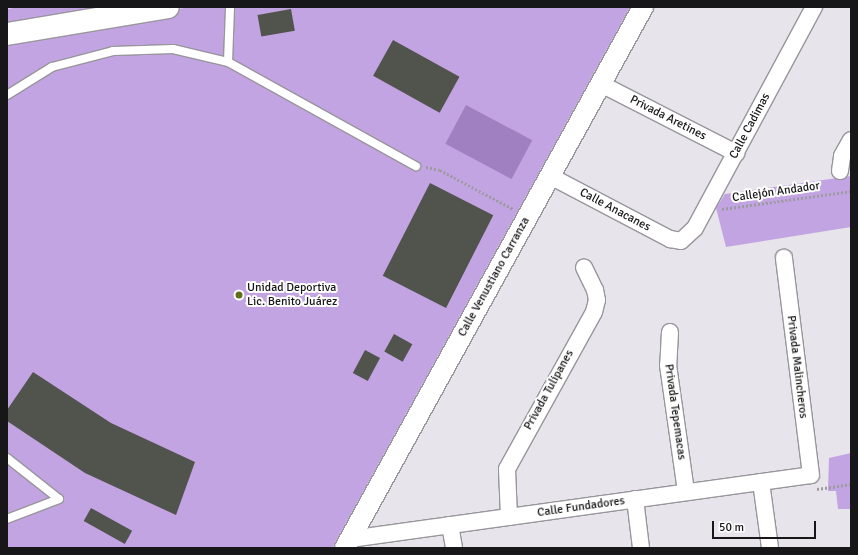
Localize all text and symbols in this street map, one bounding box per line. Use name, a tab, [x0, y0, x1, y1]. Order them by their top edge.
street label: Calle Cadimas	[727, 91, 773, 161]
street label: Privada Aretines	[627, 93, 709, 143]
street label: Callejón Andador	[731, 179, 821, 205]
street label: Calle Anacanes	[577, 185, 653, 235]
street label: Calle Venustiano Carranza	[455, 215, 533, 339]
place label: Unidad Deportiva Lic. Benito Juárez	[247, 281, 337, 309]
marker: Unidad Deportiva Lic. Benito Juárez	[234, 290, 244, 300]
street label: Privada Malincheros	[784, 315, 810, 419]
street label: Privada Tulipanes	[521, 347, 577, 433]
street label: Privada Tepemacas	[661, 363, 689, 461]
street label: Calle Fundadores	[536, 494, 626, 520]
scale bar	[714, 513, 818, 539]
text: 50 m	[719, 520, 744, 535]

